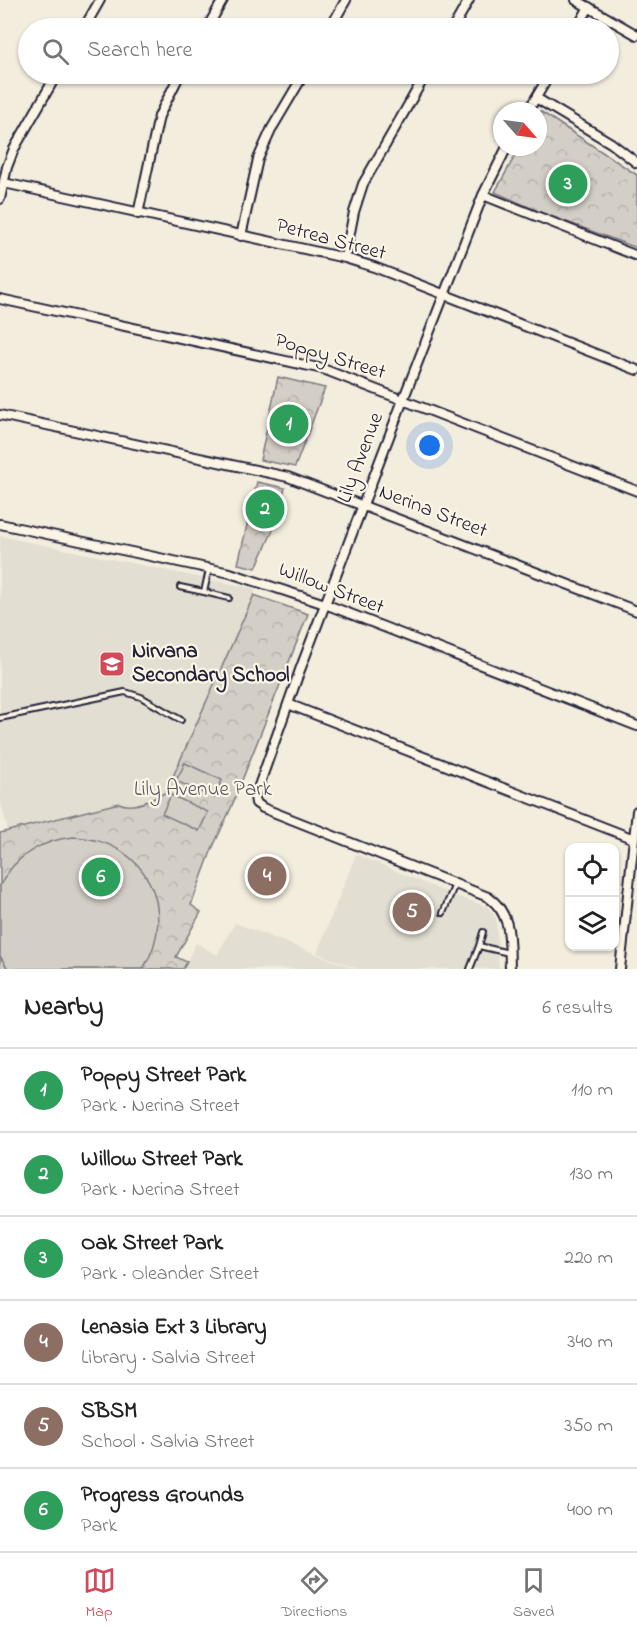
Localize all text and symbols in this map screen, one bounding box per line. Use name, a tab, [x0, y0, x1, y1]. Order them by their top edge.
search box	[18, 18, 619, 84]
icon: search	[39, 35, 72, 68]
text: Search here	[87, 35, 192, 67]
north arrow	[493, 102, 547, 156]
pin: 3	[548, 162, 588, 207]
street label: Petrea Street	[273, 211, 389, 269]
street label: Poppy Street	[270, 326, 389, 390]
pin: 1	[270, 402, 308, 446]
street label: Lily Avenue	[330, 408, 394, 508]
your location	[415, 431, 444, 460]
street label: Nerina Street	[375, 478, 491, 546]
pin: 2	[246, 486, 284, 532]
street label: Willow Street	[274, 555, 388, 623]
place label: Nirvana Secondary School	[132, 637, 290, 693]
school or university icon: Nirvana Secondary School	[97, 649, 127, 679]
park label: Lily Avenue Park	[134, 775, 273, 807]
map controls	[565, 843, 619, 951]
button: locate	[565, 843, 619, 897]
pin: 6	[82, 854, 120, 900]
pin: 4	[248, 854, 286, 898]
pin: 5	[392, 890, 432, 934]
button: layers	[565, 897, 619, 951]
text: Nearby	[24, 989, 103, 1027]
text: 6 results	[542, 994, 613, 1023]
text: Poppy Street Park	[81, 1060, 246, 1092]
text: 1	[40, 1076, 47, 1105]
text: 110 m	[571, 1076, 613, 1105]
text: Park · Nerina Street	[81, 1092, 240, 1121]
text: Willow Street Park	[81, 1144, 243, 1176]
text: 2	[39, 1160, 48, 1189]
text: 130 m	[569, 1160, 613, 1189]
text: Park · Nerina Street	[81, 1176, 240, 1205]
text: Oak Street Park	[81, 1228, 223, 1260]
text: 3	[39, 1244, 48, 1273]
text: 220 m	[564, 1244, 613, 1273]
text: Park · Oleander Street	[81, 1260, 259, 1289]
text: Lenasia Ext 3 Library	[81, 1312, 266, 1344]
text: 4	[39, 1328, 48, 1357]
text: 340 m	[567, 1328, 613, 1357]
text: Library · Salvia Street	[81, 1344, 256, 1373]
text: SBSM	[81, 1396, 137, 1428]
text: 5	[38, 1412, 49, 1441]
text: 350 m	[564, 1412, 613, 1441]
text: School · Salvia Street	[81, 1428, 255, 1457]
text: Progress Grounds	[81, 1480, 244, 1512]
text: 6	[39, 1496, 48, 1525]
text: 400 m	[567, 1496, 613, 1525]
text: Park	[81, 1512, 117, 1541]
tab: Map	[83, 1564, 116, 1624]
tab: Directions	[281, 1564, 347, 1624]
tab: Saved	[513, 1564, 554, 1624]

